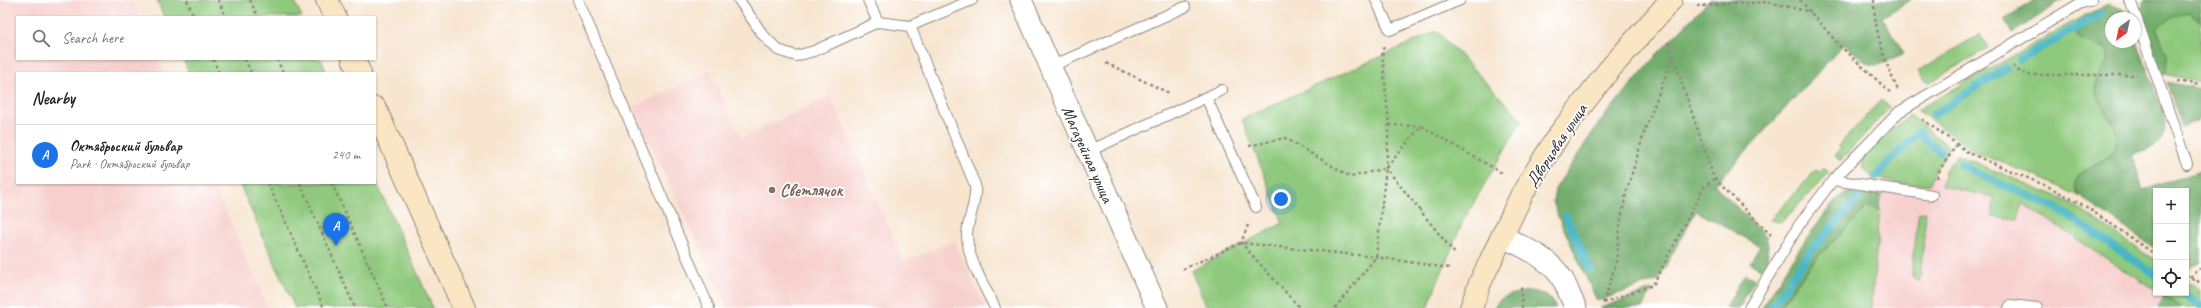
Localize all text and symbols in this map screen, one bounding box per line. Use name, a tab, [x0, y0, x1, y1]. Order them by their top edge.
north arrow	[2105, 12, 2141, 48]
search box	[16, 16, 376, 60]
icon: search	[30, 27, 52, 49]
text: Search here	[62, 29, 123, 48]
text: Nearby	[32, 88, 75, 109]
street label: Дворцовая улица	[1521, 98, 1593, 191]
street label: Магазейная улица	[1056, 103, 1119, 207]
text: Октябрьский бульвар	[70, 137, 182, 156]
text: A	[42, 147, 48, 163]
text: 240 m	[332, 147, 360, 163]
text: Park · Октябрьский бульвар	[70, 156, 189, 172]
place label: Светлячок	[780, 180, 844, 201]
marker: Светлячок	[767, 185, 777, 195]
map controls	[2153, 188, 2189, 296]
button: +	[2153, 188, 2189, 224]
your location	[1271, 189, 1291, 209]
pin: A	[323, 213, 349, 246]
button: −	[2153, 224, 2189, 260]
button: locate	[2153, 260, 2189, 296]

